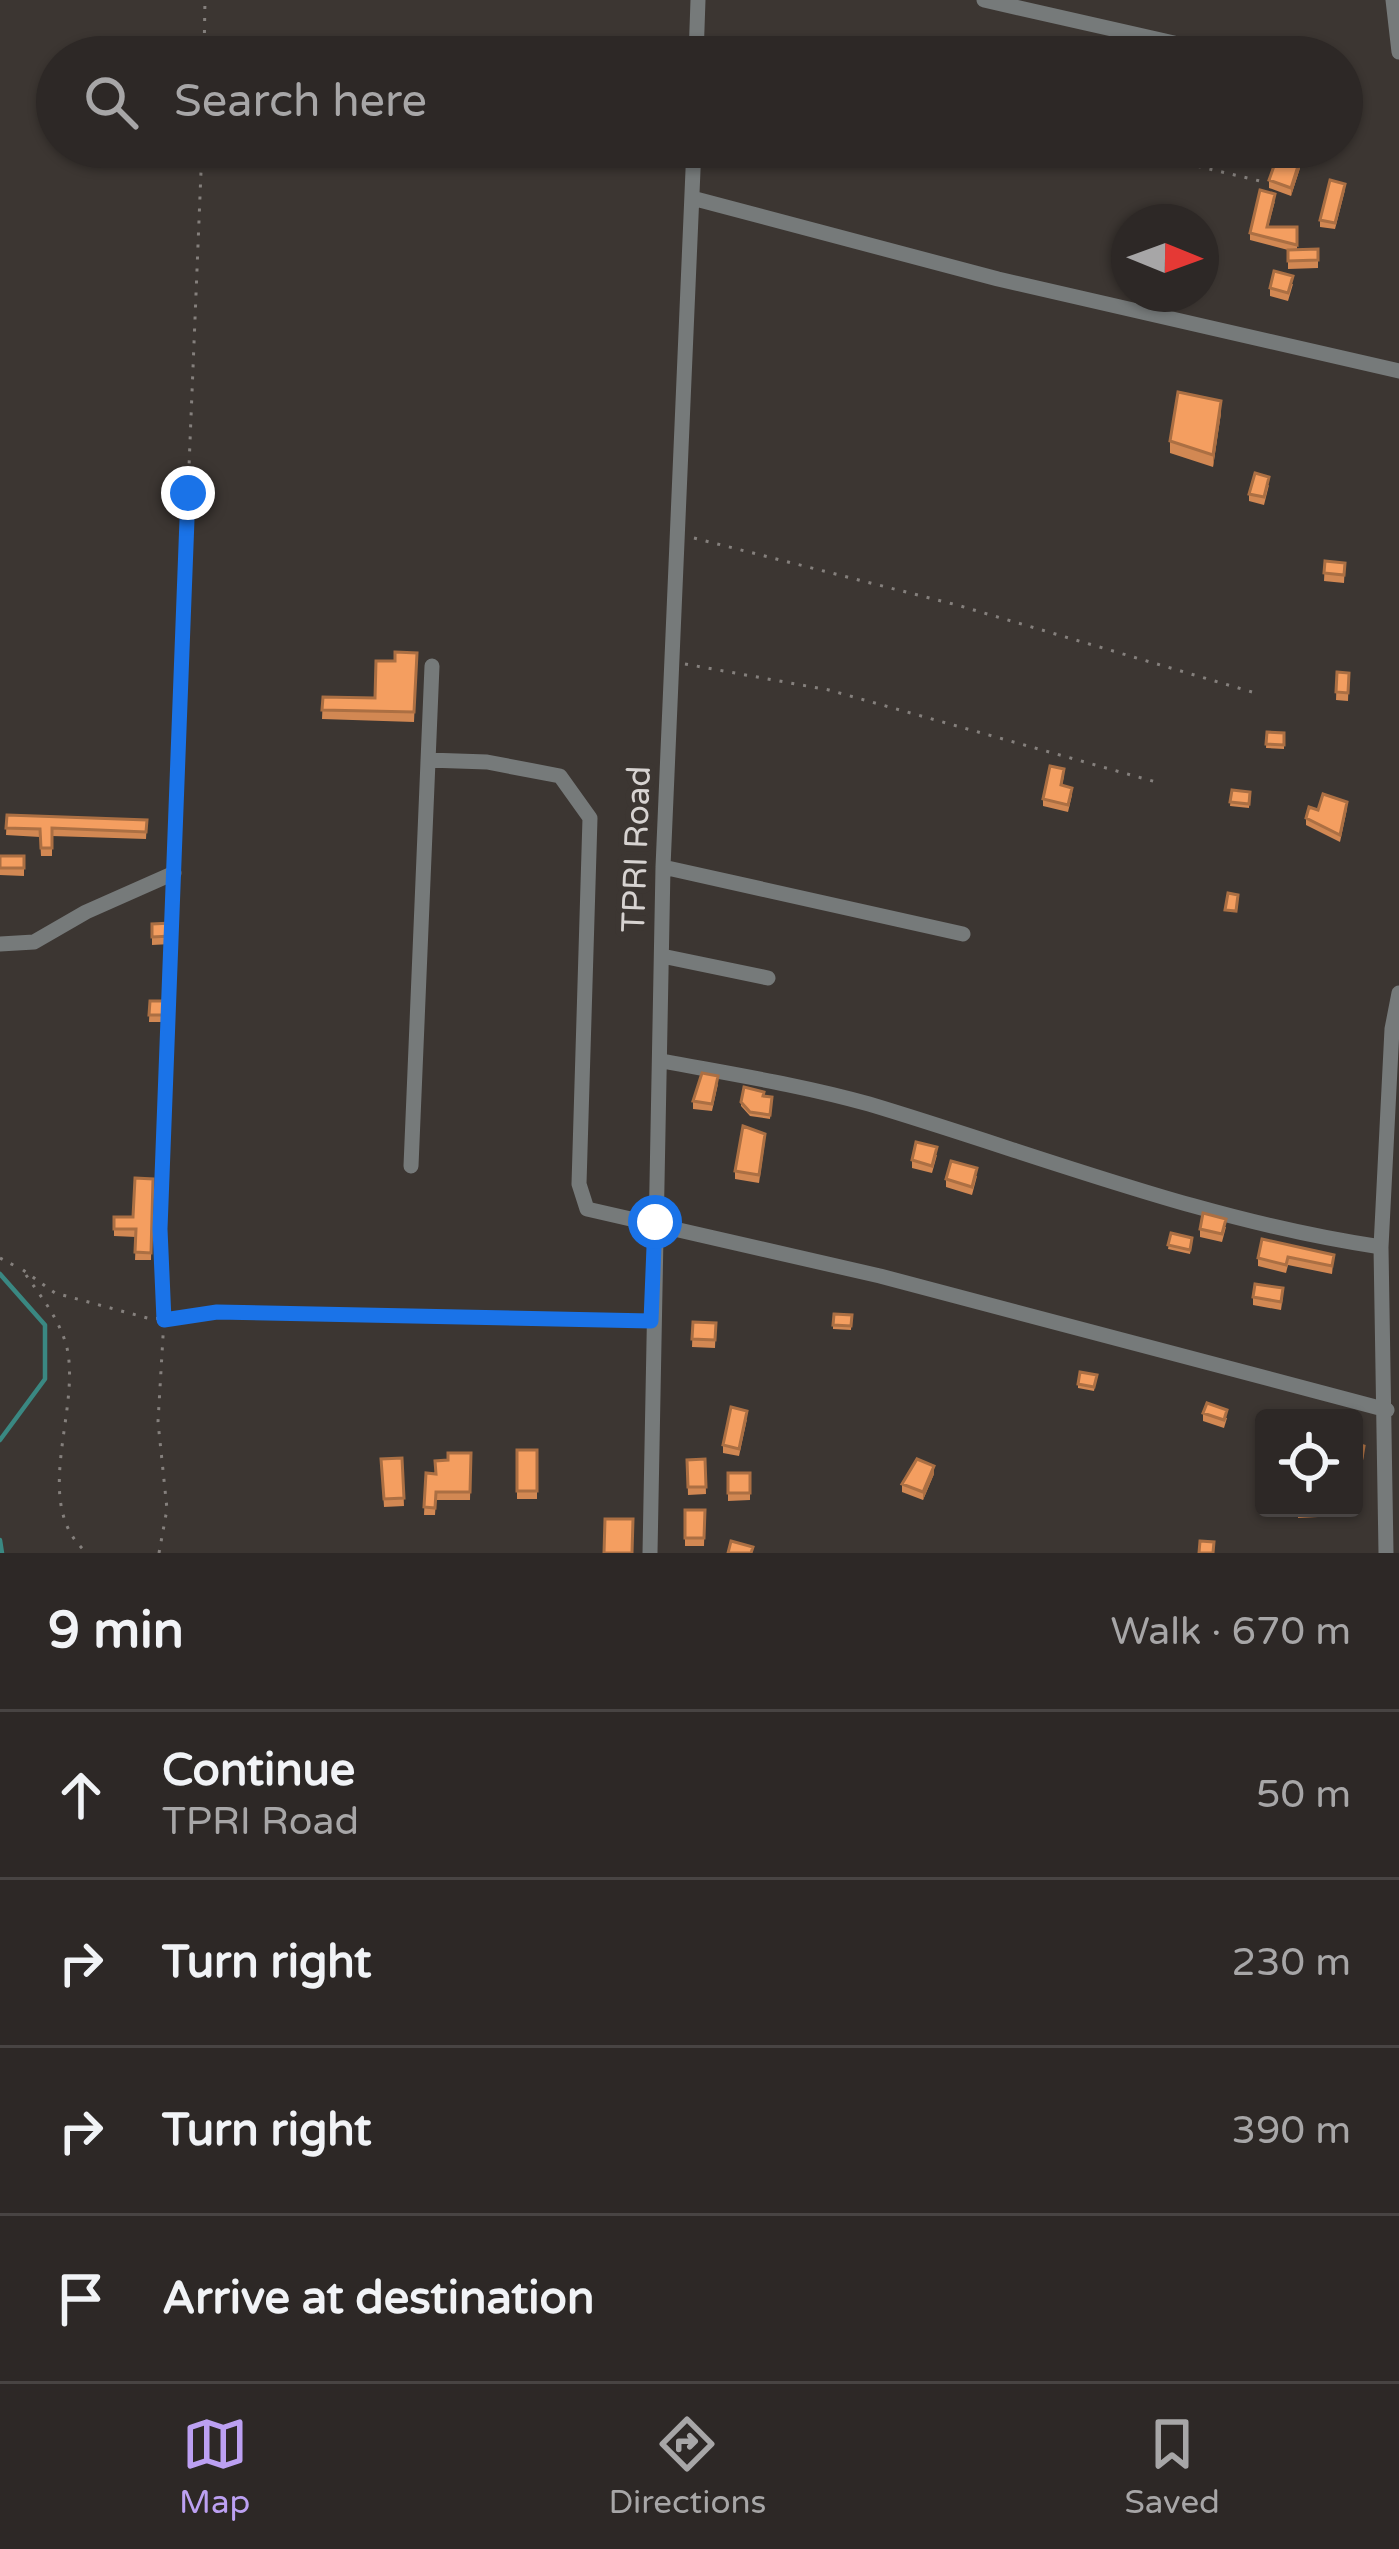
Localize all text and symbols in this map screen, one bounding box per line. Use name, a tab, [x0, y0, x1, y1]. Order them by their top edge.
search box	[36, 36, 1363, 168]
icon: search	[78, 69, 144, 135]
text: Search here	[174, 75, 427, 129]
north arrow	[1111, 204, 1219, 312]
route end	[161, 466, 215, 520]
street label: TPRI Road	[614, 765, 659, 933]
route start	[628, 1195, 682, 1249]
map controls	[1255, 1409, 1363, 1517]
button: locate	[1255, 1409, 1363, 1517]
text: 9 min	[48, 1600, 184, 1662]
text: Walk · 670 m	[1110, 1608, 1351, 1655]
text: Continue	[162, 1744, 355, 1798]
icon: ahead	[48, 1762, 114, 1828]
text: 50 m	[1256, 1771, 1351, 1818]
text: TPRI Road	[162, 1798, 359, 1845]
icon: right	[48, 1930, 114, 1996]
text: Turn right	[162, 1936, 371, 1990]
text: 230 m	[1232, 1939, 1351, 1986]
icon: right	[48, 2098, 114, 2164]
text: Turn right	[162, 2104, 371, 2158]
text: 390 m	[1232, 2107, 1351, 2154]
icon: arrive	[48, 2266, 114, 2332]
text: Arrive at destination	[162, 2272, 594, 2326]
tab: Map	[179, 2411, 250, 2522]
tab: Directions	[608, 2411, 766, 2522]
tab: Saved	[1125, 2411, 1220, 2522]

